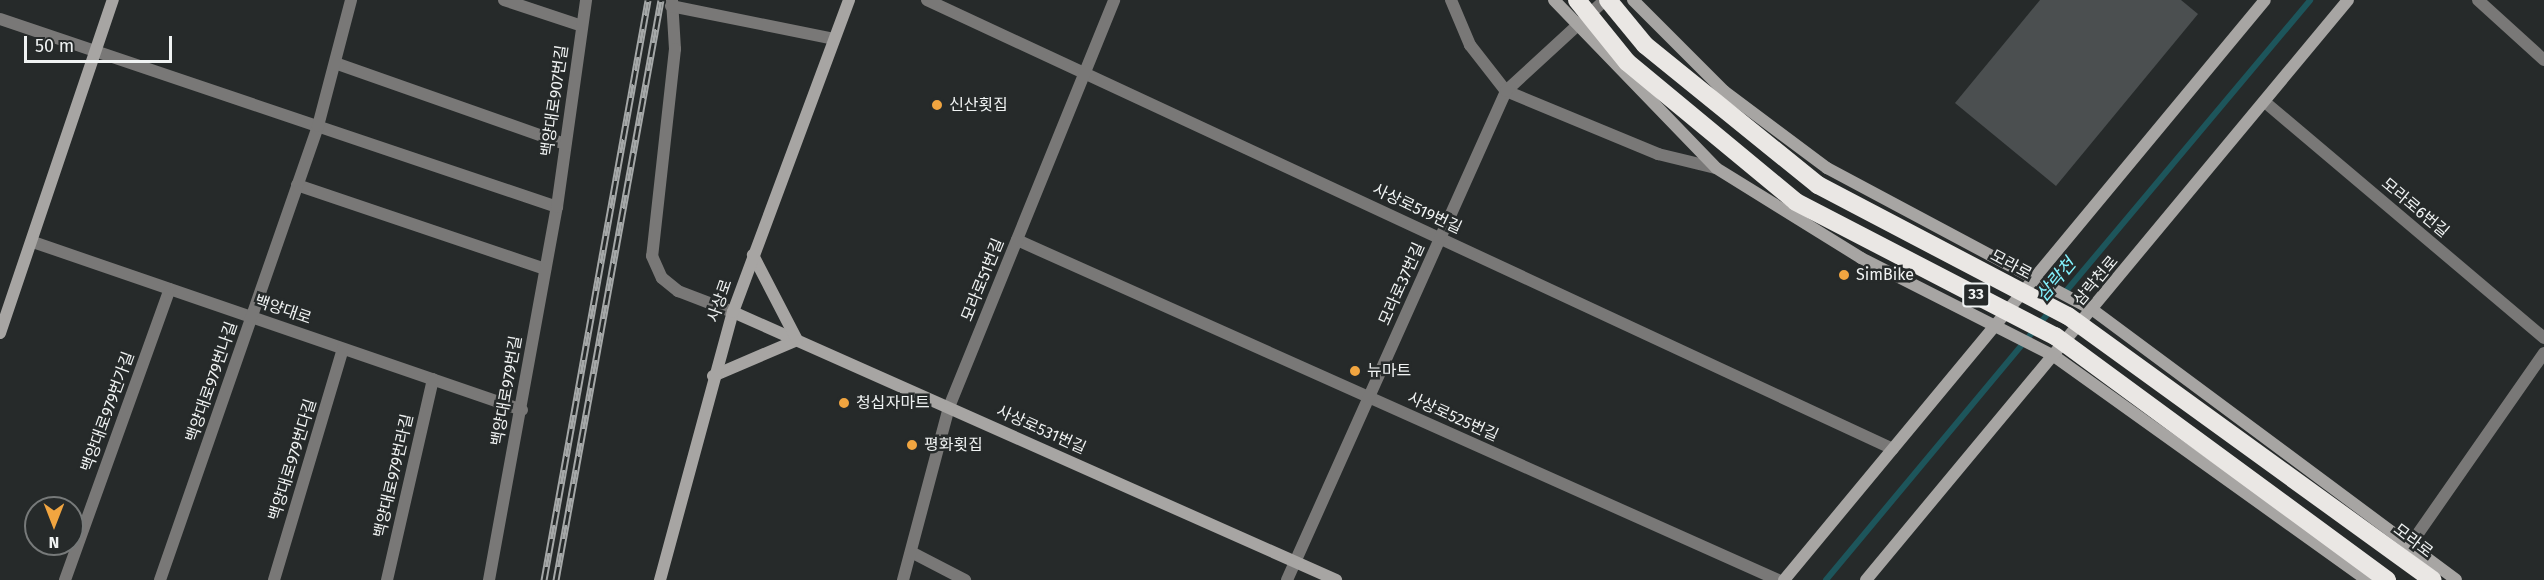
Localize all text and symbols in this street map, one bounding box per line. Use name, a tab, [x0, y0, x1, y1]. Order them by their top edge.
scale bar	[27, 24, 176, 62]
text: 50 m	[35, 35, 74, 57]
street label: 백양대로907번길	[538, 44, 572, 158]
place label: 신산횟집	[949, 95, 1008, 115]
marker: 신산횟집	[930, 98, 944, 112]
street label: 모라로6번길	[2377, 174, 2453, 242]
street label: 사상로519번길	[1369, 180, 1465, 238]
street label: 모라로51번길	[958, 236, 1008, 324]
street label: 모라로37번길	[1375, 240, 1429, 328]
street label: 모라로	[1987, 246, 2035, 284]
street label: 삼락천로	[2070, 252, 2122, 310]
water label: 삼락천	[2032, 254, 2080, 306]
place label: SimBike	[1856, 265, 1914, 285]
marker: SimBike	[1837, 268, 1851, 282]
street label: 사상로	[704, 277, 736, 325]
road number: 33	[1961, 283, 1991, 307]
street label: 백양대로	[252, 291, 314, 329]
street label: 백양대로979번나길	[182, 319, 242, 445]
street label: 백양대로979번길	[488, 334, 526, 448]
street label: 백양대로979번가길	[77, 349, 139, 475]
place label: 뉴마트	[1367, 361, 1411, 381]
marker: 뉴마트	[1348, 364, 1362, 378]
street label: 사상로525번길	[1405, 388, 1501, 446]
place label: 청십자마트	[856, 393, 930, 413]
marker: 청십자마트	[837, 396, 851, 410]
street label: 백양대로979번다길	[265, 397, 321, 523]
street label: 사상로531번길	[993, 402, 1089, 458]
street label: 백양대로979번라길	[370, 412, 418, 540]
place label: 평화횟집	[924, 435, 983, 455]
marker: 평화횟집	[905, 438, 919, 452]
north arrow	[24, 496, 84, 556]
street label: 모라로	[2390, 520, 2436, 562]
text: N	[49, 533, 59, 552]

